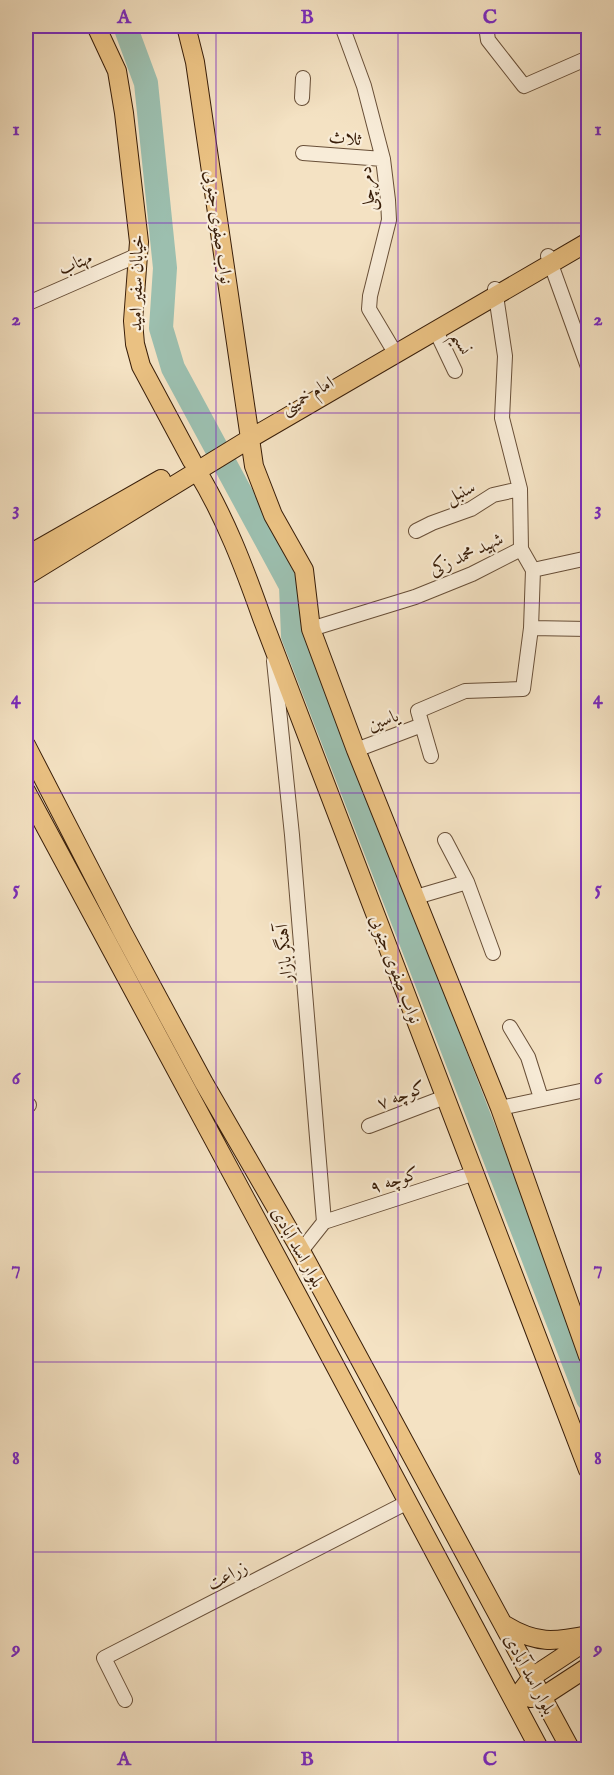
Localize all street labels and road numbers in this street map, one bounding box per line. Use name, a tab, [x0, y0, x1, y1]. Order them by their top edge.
street label: ثلاث	[328, 127, 362, 152]
street label: دمرچلی	[355, 165, 382, 213]
street label: نواب صفوی جنوبی	[198, 169, 237, 286]
street label: خیابان سفیر امید	[125, 234, 150, 332]
street label: مهتاب	[55, 247, 96, 282]
street label: نسیم	[441, 328, 476, 361]
street label: امام خمینی	[277, 372, 340, 423]
street label: سنبل	[442, 476, 479, 510]
street label: شهید محمد زکی	[425, 526, 507, 582]
street label: یاسین	[365, 704, 404, 738]
street label: نواب صفوی جنوبی	[363, 912, 426, 1027]
street label: آهنگر بازار	[270, 921, 300, 985]
street label: کوچه ۷	[374, 1077, 429, 1116]
street label: کوچه ۹	[367, 1163, 422, 1200]
street label: بلوار اسد آبادی	[265, 1203, 328, 1292]
street label: زراعت	[203, 1556, 252, 1596]
street label: بلوار اسد آبادی	[498, 1630, 560, 1719]

